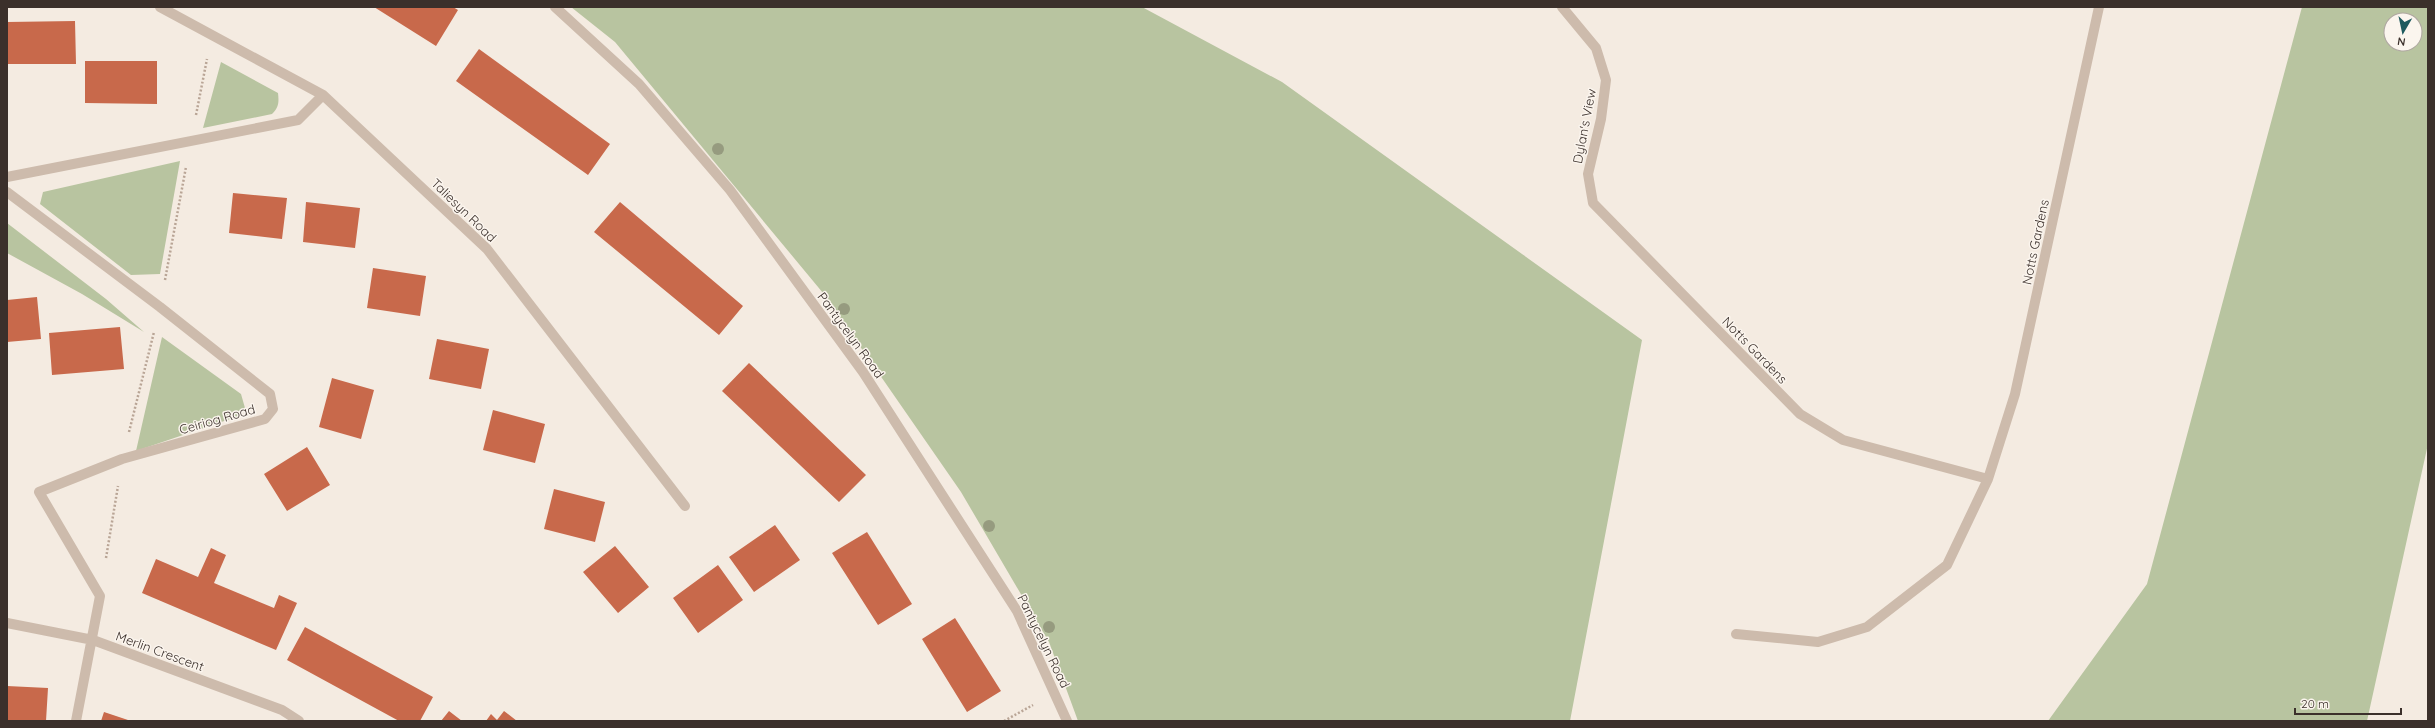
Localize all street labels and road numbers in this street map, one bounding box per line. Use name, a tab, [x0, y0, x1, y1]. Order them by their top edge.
street label: Dylan's View	[1569, 87, 1599, 165]
street label: Taliesyn Road	[428, 175, 500, 245]
street label: Notts Gardens	[2018, 198, 2052, 286]
street label: Pantycelyn Road	[814, 289, 888, 381]
street label: Notts Gardens	[1719, 313, 1791, 387]
street label: Ceiriog Road	[177, 401, 257, 437]
street label: Pantycelyn Road	[1014, 591, 1074, 691]
street label: Merlin Crescent	[114, 628, 206, 674]

